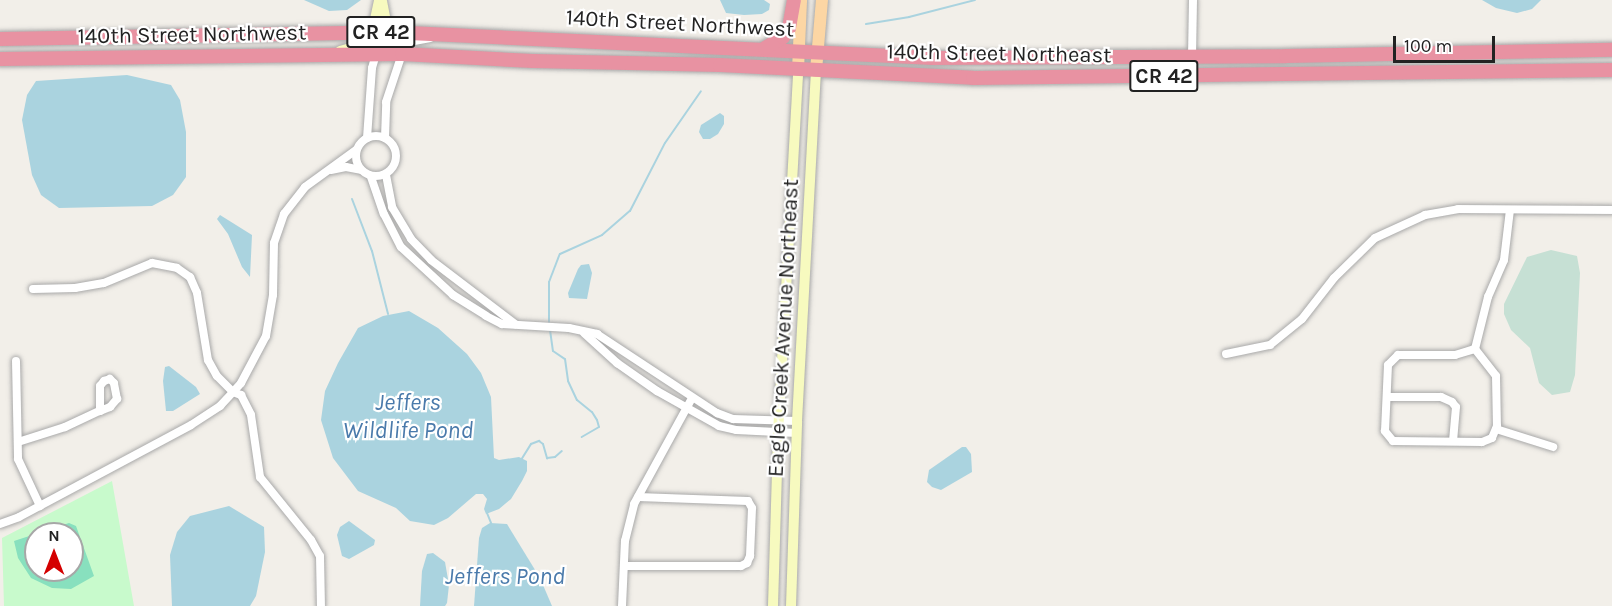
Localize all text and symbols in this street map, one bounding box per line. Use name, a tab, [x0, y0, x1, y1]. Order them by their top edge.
street label: 140th Street Northwest	[565, 5, 795, 43]
road number: CR 42	[345, 14, 417, 50]
street label: 140th Street Northwest	[77, 20, 307, 50]
scale bar	[1396, 24, 1498, 62]
text: 100 m	[1404, 35, 1452, 57]
street label: 140th Street Northeast	[886, 39, 1112, 69]
road number: CR 42	[1128, 58, 1200, 94]
street label: Eagle Creek Avenue Northeast	[763, 178, 805, 478]
water label: Jeffers Wildlife Pond	[343, 389, 473, 445]
north arrow	[24, 522, 84, 582]
text: N	[48, 526, 60, 545]
water label: Jeffers Pond	[445, 563, 565, 591]

